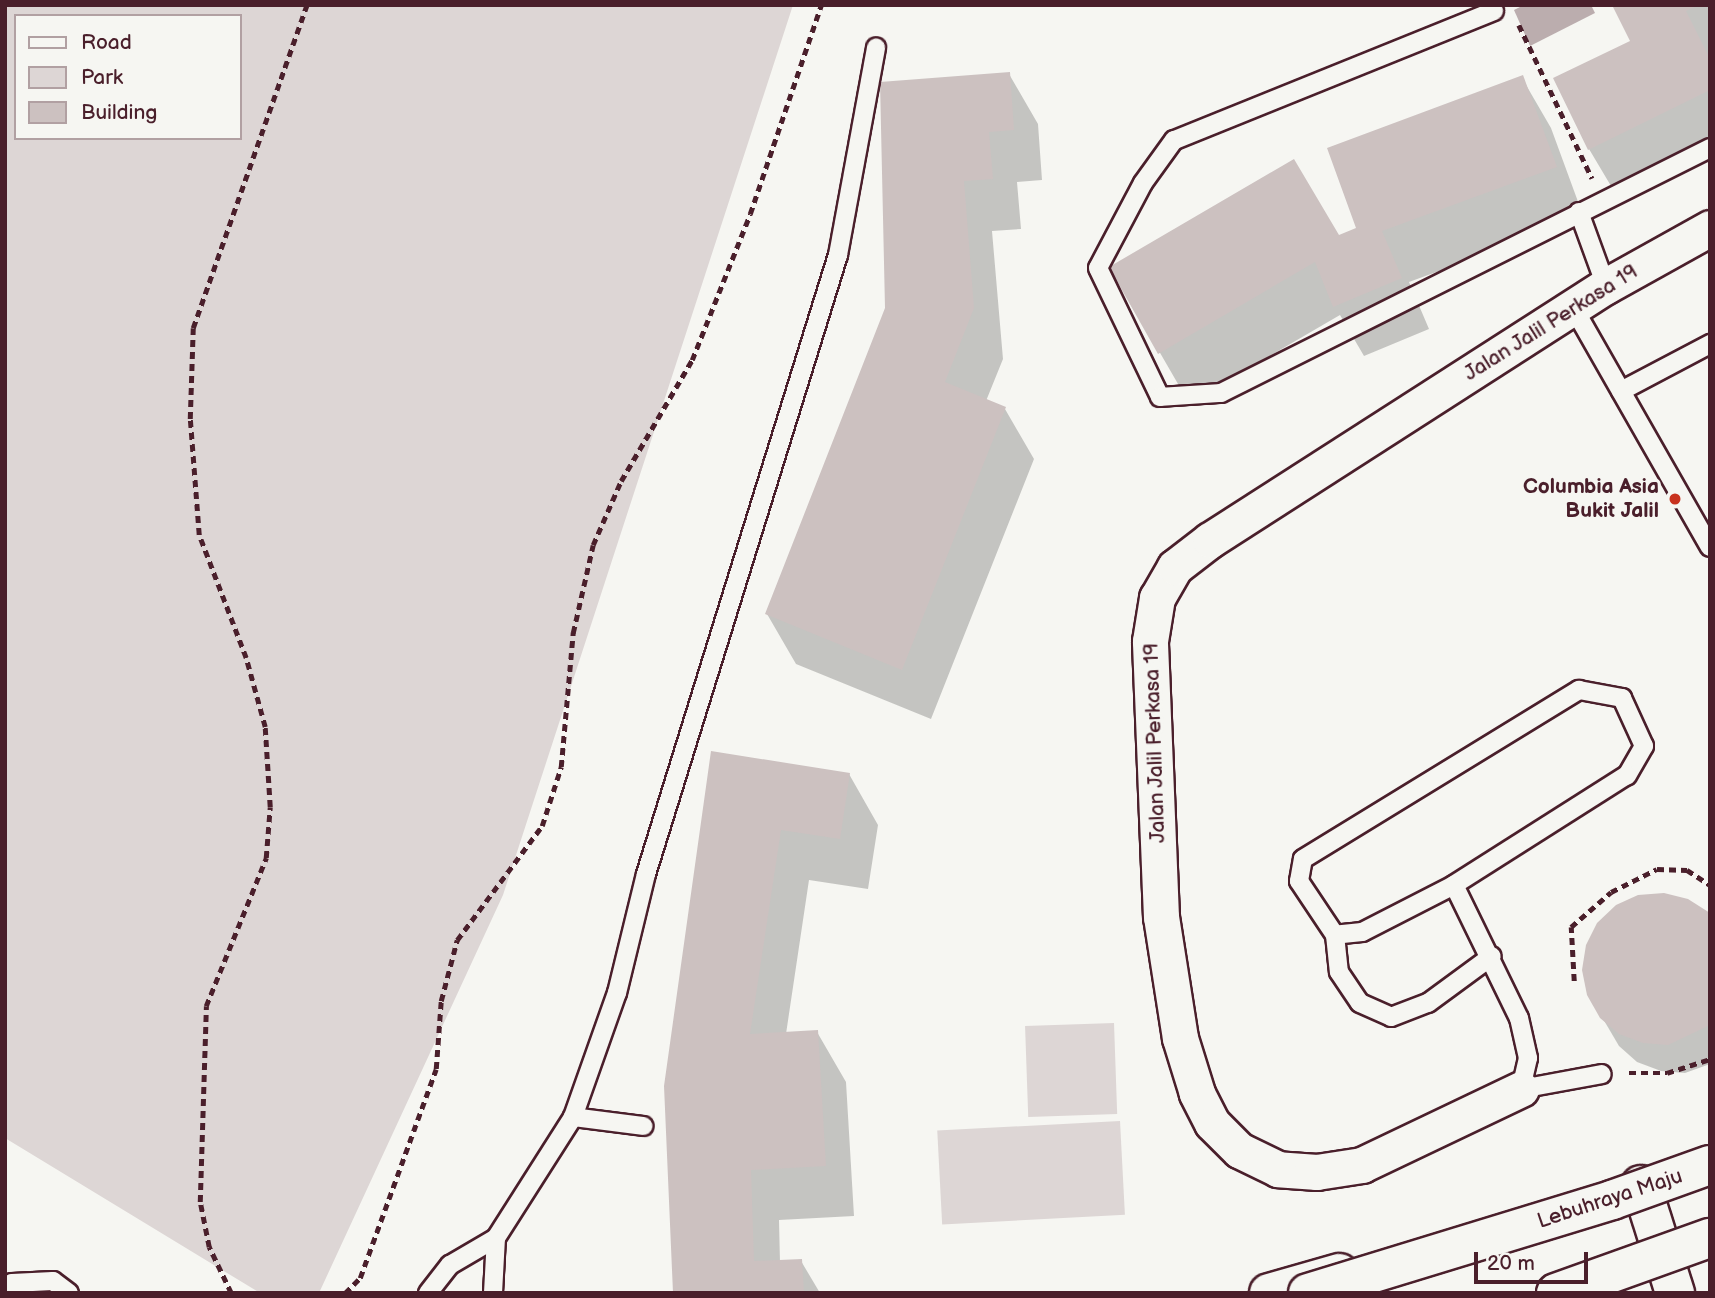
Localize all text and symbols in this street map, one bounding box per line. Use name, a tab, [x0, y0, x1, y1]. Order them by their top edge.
legend	[14, 14, 242, 140]
text: Road	[81, 30, 132, 55]
text: Park	[81, 65, 123, 90]
text: Building	[81, 100, 157, 125]
street label: Jalan Jalil Perkasa 19	[1459, 259, 1643, 387]
place label: Columbia Asia Bukit Jalil	[1523, 474, 1659, 524]
marker: Columbia Asia Bukit Jalil	[1665, 489, 1685, 509]
street label: Jalan Jalil Perkasa 19	[1139, 642, 1171, 844]
street label: Lebuhraya Maju	[1534, 1164, 1686, 1234]
scale bar	[1477, 1238, 1591, 1282]
text: 20 m	[1487, 1251, 1535, 1276]

